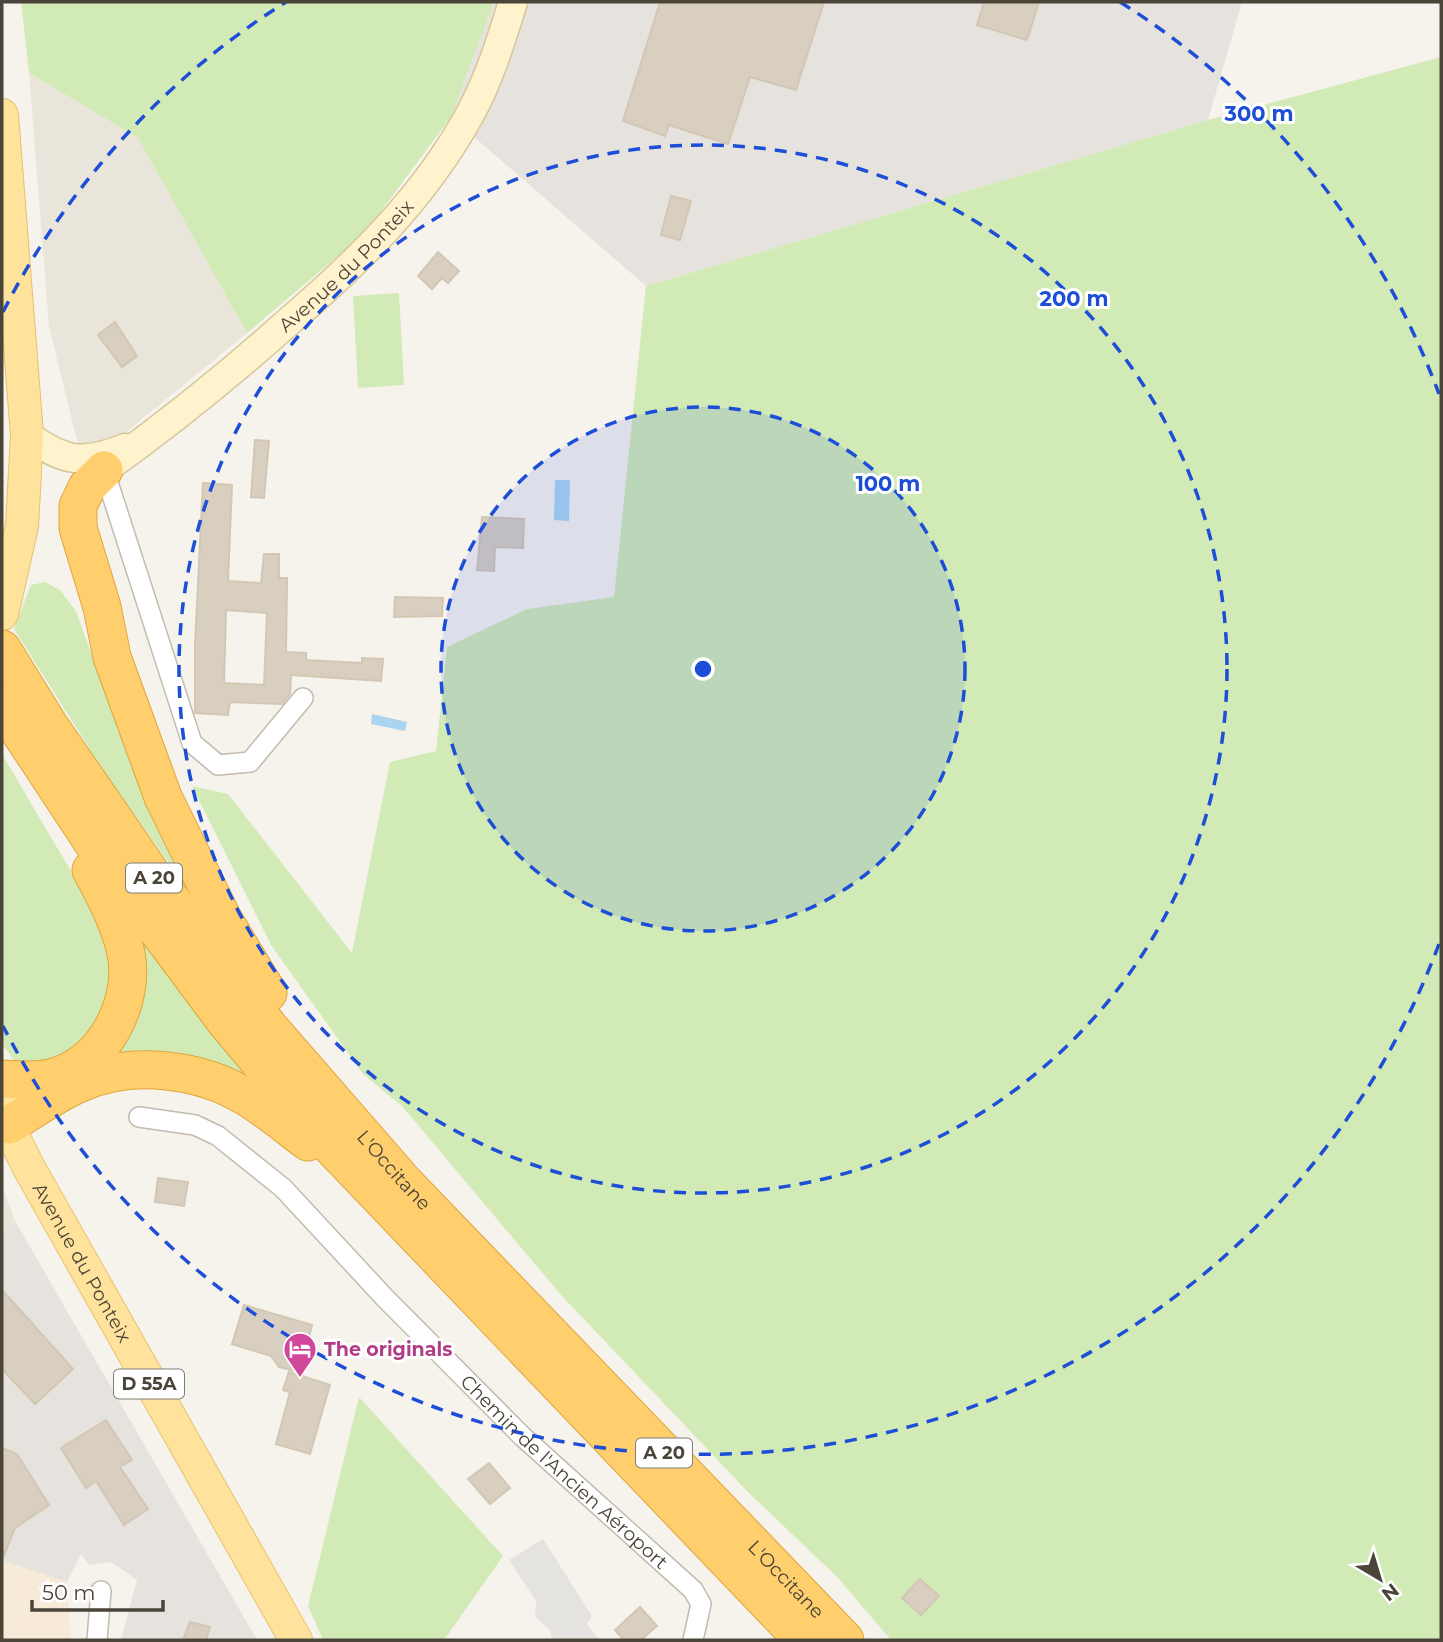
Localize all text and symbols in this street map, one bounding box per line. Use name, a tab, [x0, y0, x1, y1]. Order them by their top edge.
text: 300 m	[1224, 101, 1293, 126]
street label: Avenue du Ponteix	[274, 195, 419, 337]
text: 200 m	[1040, 286, 1108, 311]
text: 100 m	[856, 471, 920, 496]
centre of rings	[691, 657, 715, 681]
road number: A 20	[126, 864, 182, 892]
street label: L'Occitane	[352, 1125, 436, 1215]
street label: Avenue du Ponteix	[28, 1179, 136, 1347]
hotel icon: The originals	[281, 1330, 319, 1379]
place label: The originals	[324, 1338, 452, 1361]
road number: D 55A	[114, 1370, 184, 1399]
street label: Chemin de l'Ancien Aéroport	[456, 1370, 673, 1574]
road number: A 20	[636, 1438, 692, 1468]
street label: L'Occitane	[743, 1536, 829, 1623]
north arrow	[1345, 1544, 1415, 1614]
scale bar	[32, 1568, 163, 1612]
text: N	[1377, 1578, 1403, 1606]
text: 50 m	[42, 1580, 96, 1605]

